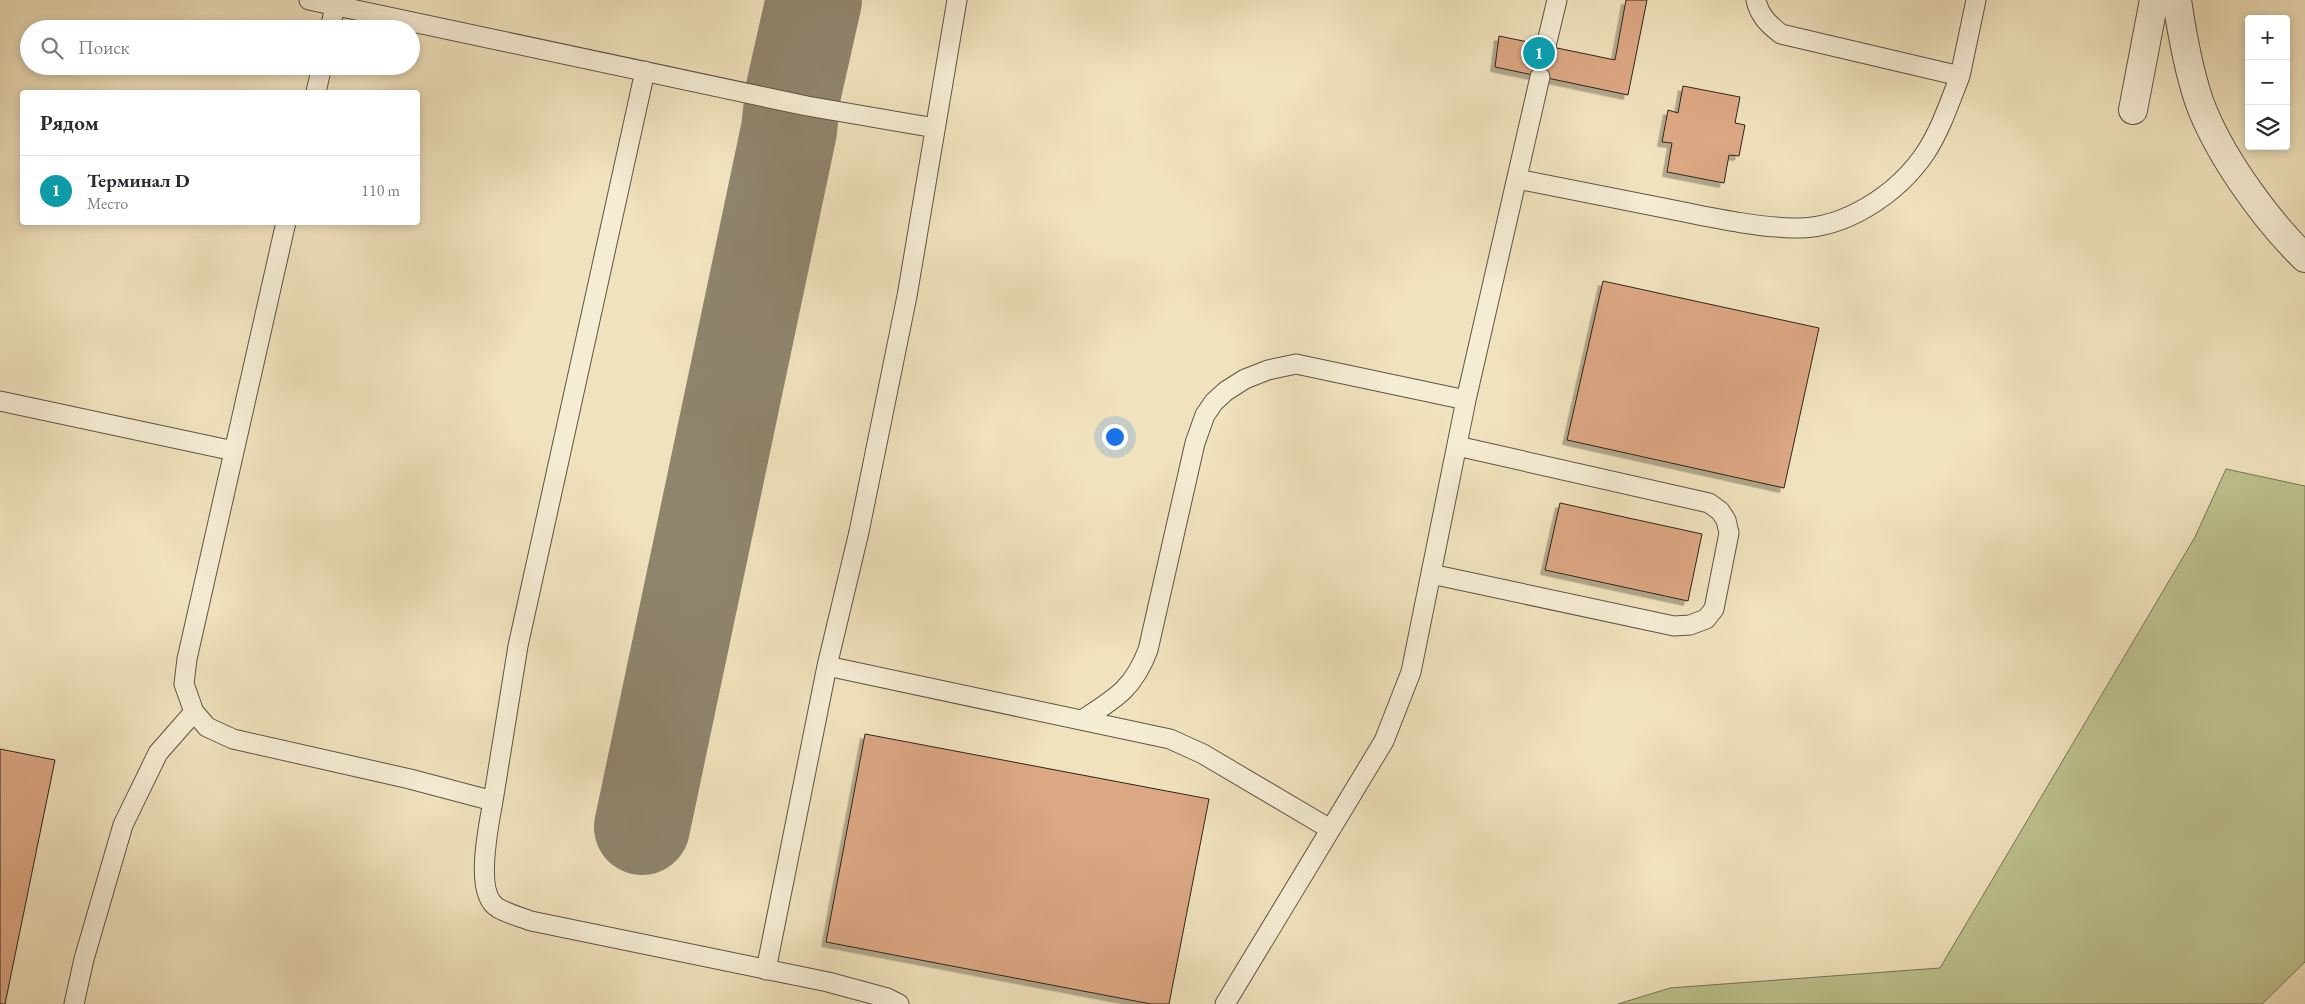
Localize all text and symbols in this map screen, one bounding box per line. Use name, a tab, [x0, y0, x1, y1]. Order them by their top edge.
map controls	[2245, 15, 2290, 150]
button: +	[2245, 15, 2290, 60]
search box	[20, 20, 420, 75]
icon: search	[38, 34, 66, 62]
pin: 1	[1523, 34, 1555, 72]
text: Поиск	[78, 35, 130, 60]
button: −	[2245, 60, 2290, 105]
button: layers	[2245, 105, 2290, 150]
text: Рядом	[40, 109, 99, 136]
text: Терминал D	[87, 168, 190, 193]
text: 1	[52, 180, 60, 201]
text: 110 m	[361, 180, 400, 201]
text: Место	[87, 193, 128, 214]
your location	[1102, 424, 1128, 450]

